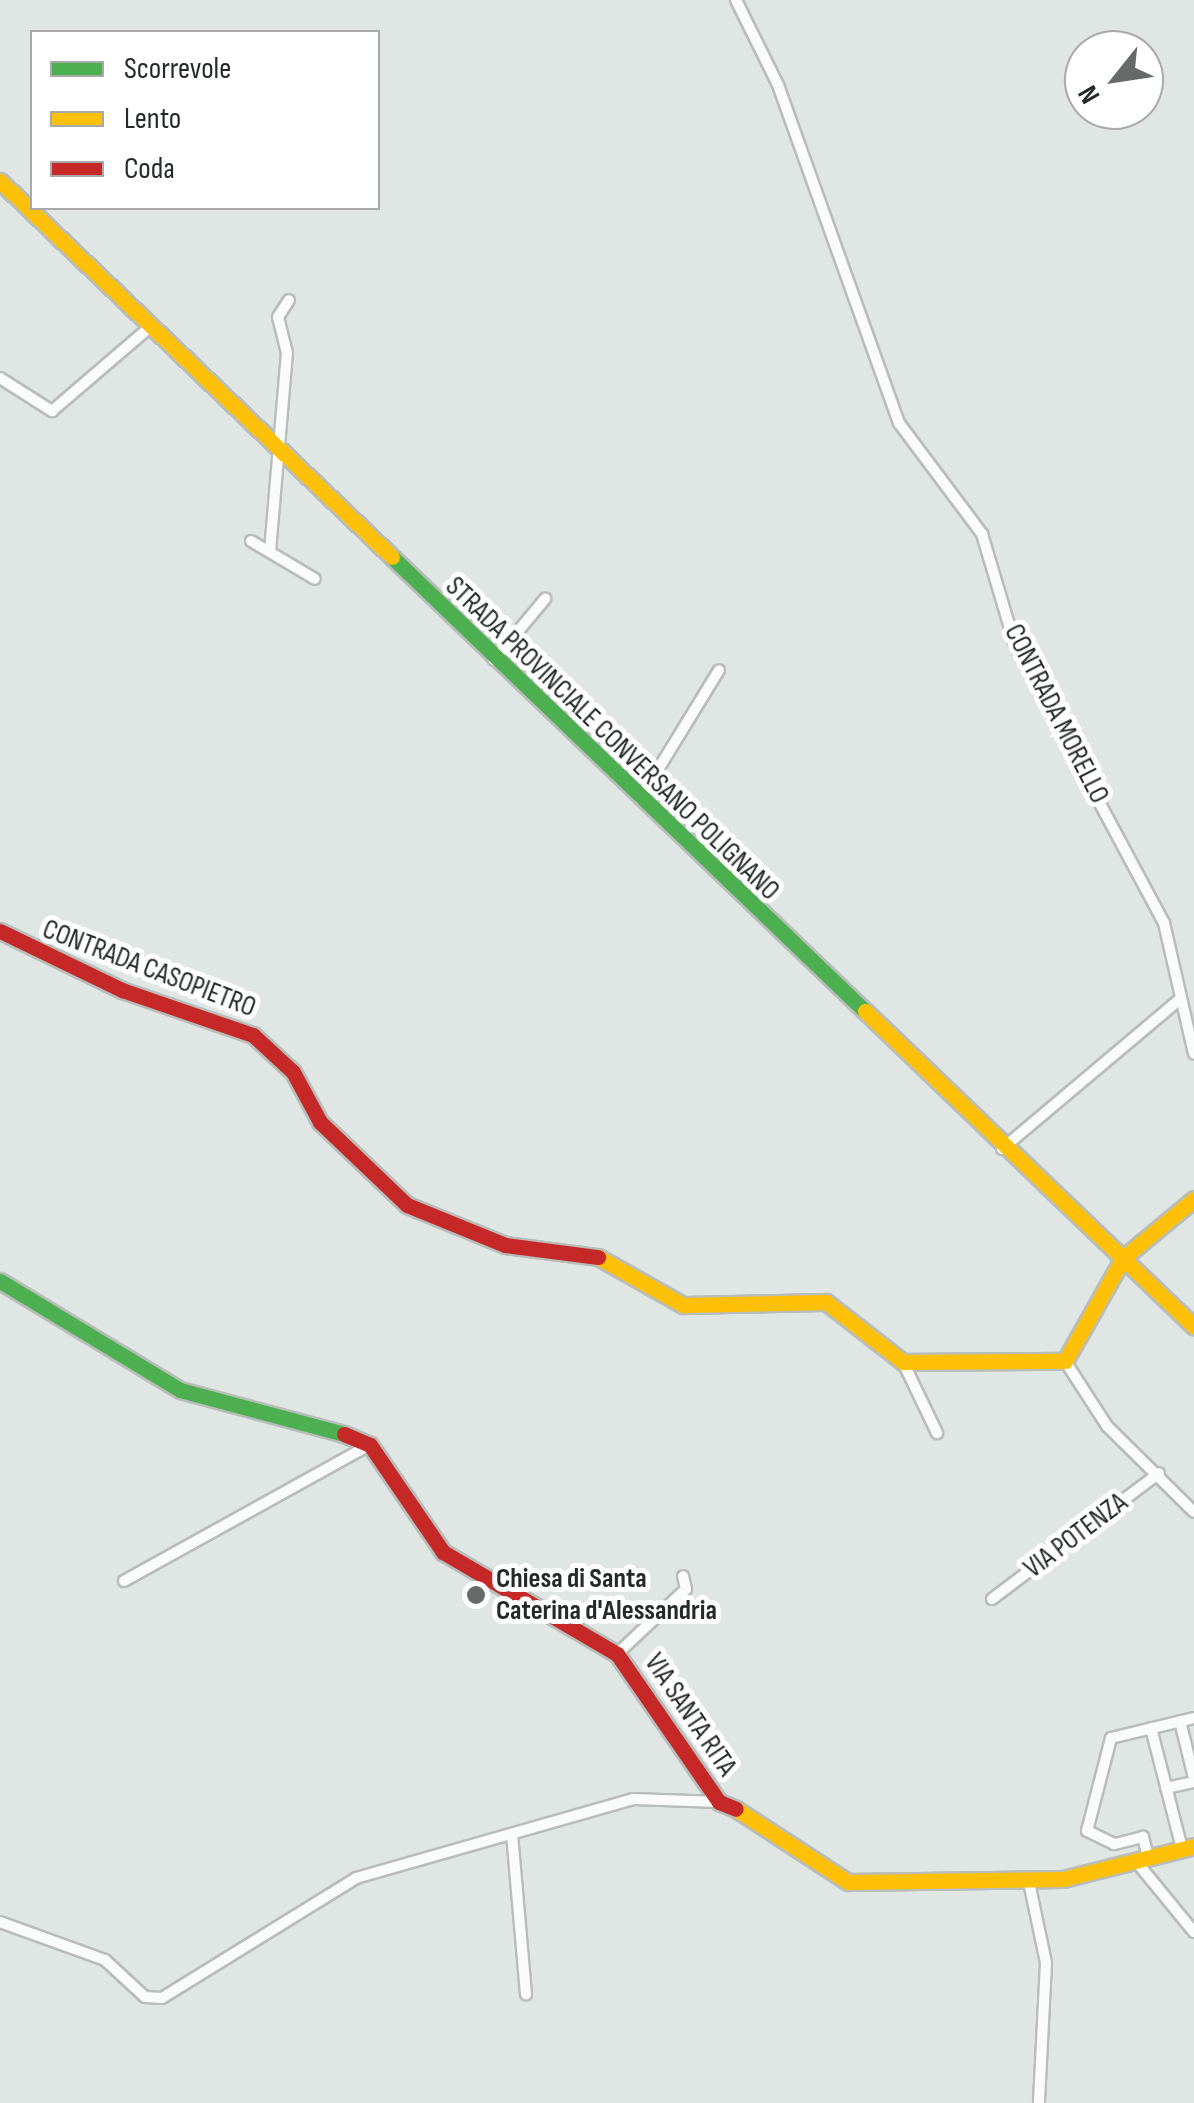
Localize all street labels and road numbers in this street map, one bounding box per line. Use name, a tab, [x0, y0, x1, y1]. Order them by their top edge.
street label: STRADA PROVINCIALE CONVERSANO POLIGNANO	[438, 570, 786, 908]
street label: CONTRADA MORELLO	[996, 619, 1116, 809]
street label: CONTRADA CASOPIETRO	[38, 913, 260, 1025]
street label: VIA POTENZA	[1018, 1486, 1134, 1586]
street label: VIA SANTA RITA	[637, 1647, 743, 1783]

